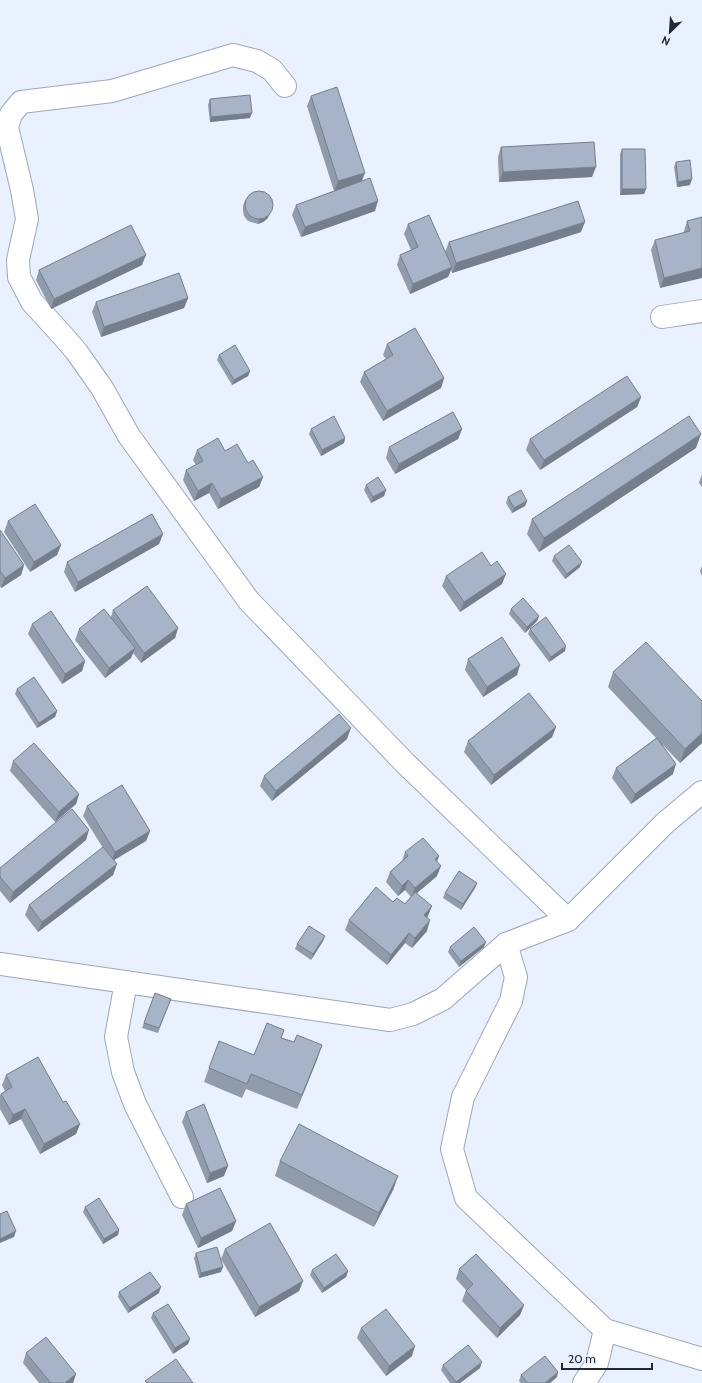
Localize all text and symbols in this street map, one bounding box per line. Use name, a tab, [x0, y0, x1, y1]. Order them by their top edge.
north arrow	[650, 12, 690, 52]
text: N	[659, 33, 672, 49]
scale bar	[562, 1345, 652, 1371]
text: 20 m	[568, 1351, 596, 1366]

